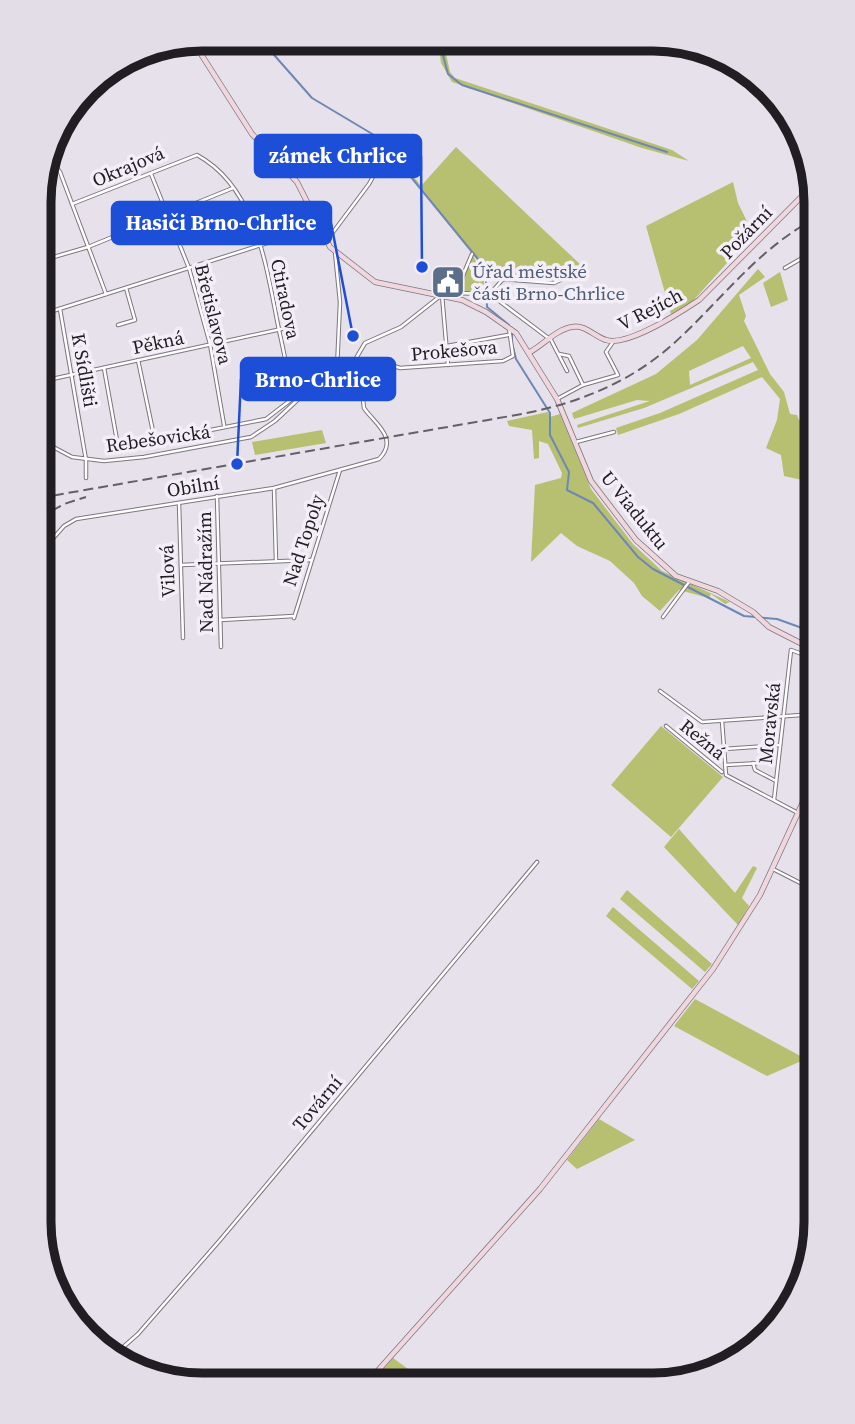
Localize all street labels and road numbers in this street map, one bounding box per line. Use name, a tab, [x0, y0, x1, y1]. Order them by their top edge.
street label: Okrajová	[88, 139, 168, 193]
street label: Požární	[714, 199, 778, 264]
street label: Ctiradova	[265, 256, 307, 342]
street label: Břetislavova	[189, 261, 239, 367]
street label: V Rejích	[613, 282, 687, 336]
street label: Pěkná	[130, 324, 186, 360]
street label: K Sídlišti	[66, 331, 104, 409]
street label: Prokešova	[410, 333, 499, 367]
street label: Rebešovická	[104, 418, 212, 458]
street label: U Viaduktu	[595, 465, 675, 555]
street label: Obilní	[165, 469, 221, 503]
street label: Nad Topoly	[276, 490, 330, 589]
street label: Nad Nádražím	[191, 511, 219, 633]
street label: Vilová	[153, 544, 181, 598]
street label: Moravská	[752, 681, 786, 765]
street label: Režná	[675, 713, 732, 766]
street label: Tovární	[286, 1070, 348, 1136]

